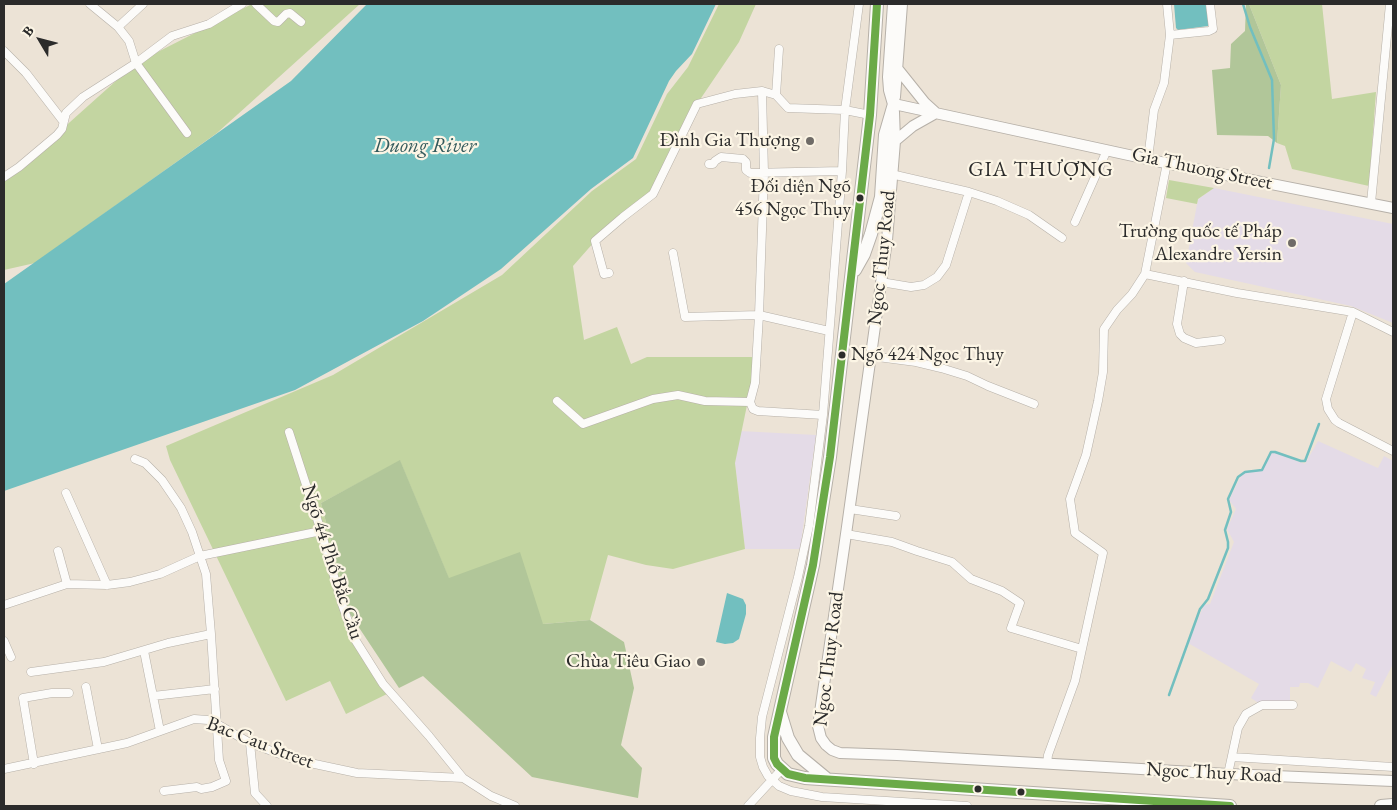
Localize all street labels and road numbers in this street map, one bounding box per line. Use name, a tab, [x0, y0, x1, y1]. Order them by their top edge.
street label: Gia Thuong Street	[1130, 142, 1274, 196]
street label: Ngoc Thuy Road	[863, 189, 901, 327]
street label: Ngõ 44 Phố Bắc Cầu	[296, 482, 368, 642]
street label: Ngoc Thuy Road	[809, 590, 849, 728]
street label: Bac Cau Street	[203, 712, 317, 774]
street label: Ngoc Thuy Road	[1146, 757, 1282, 789]

